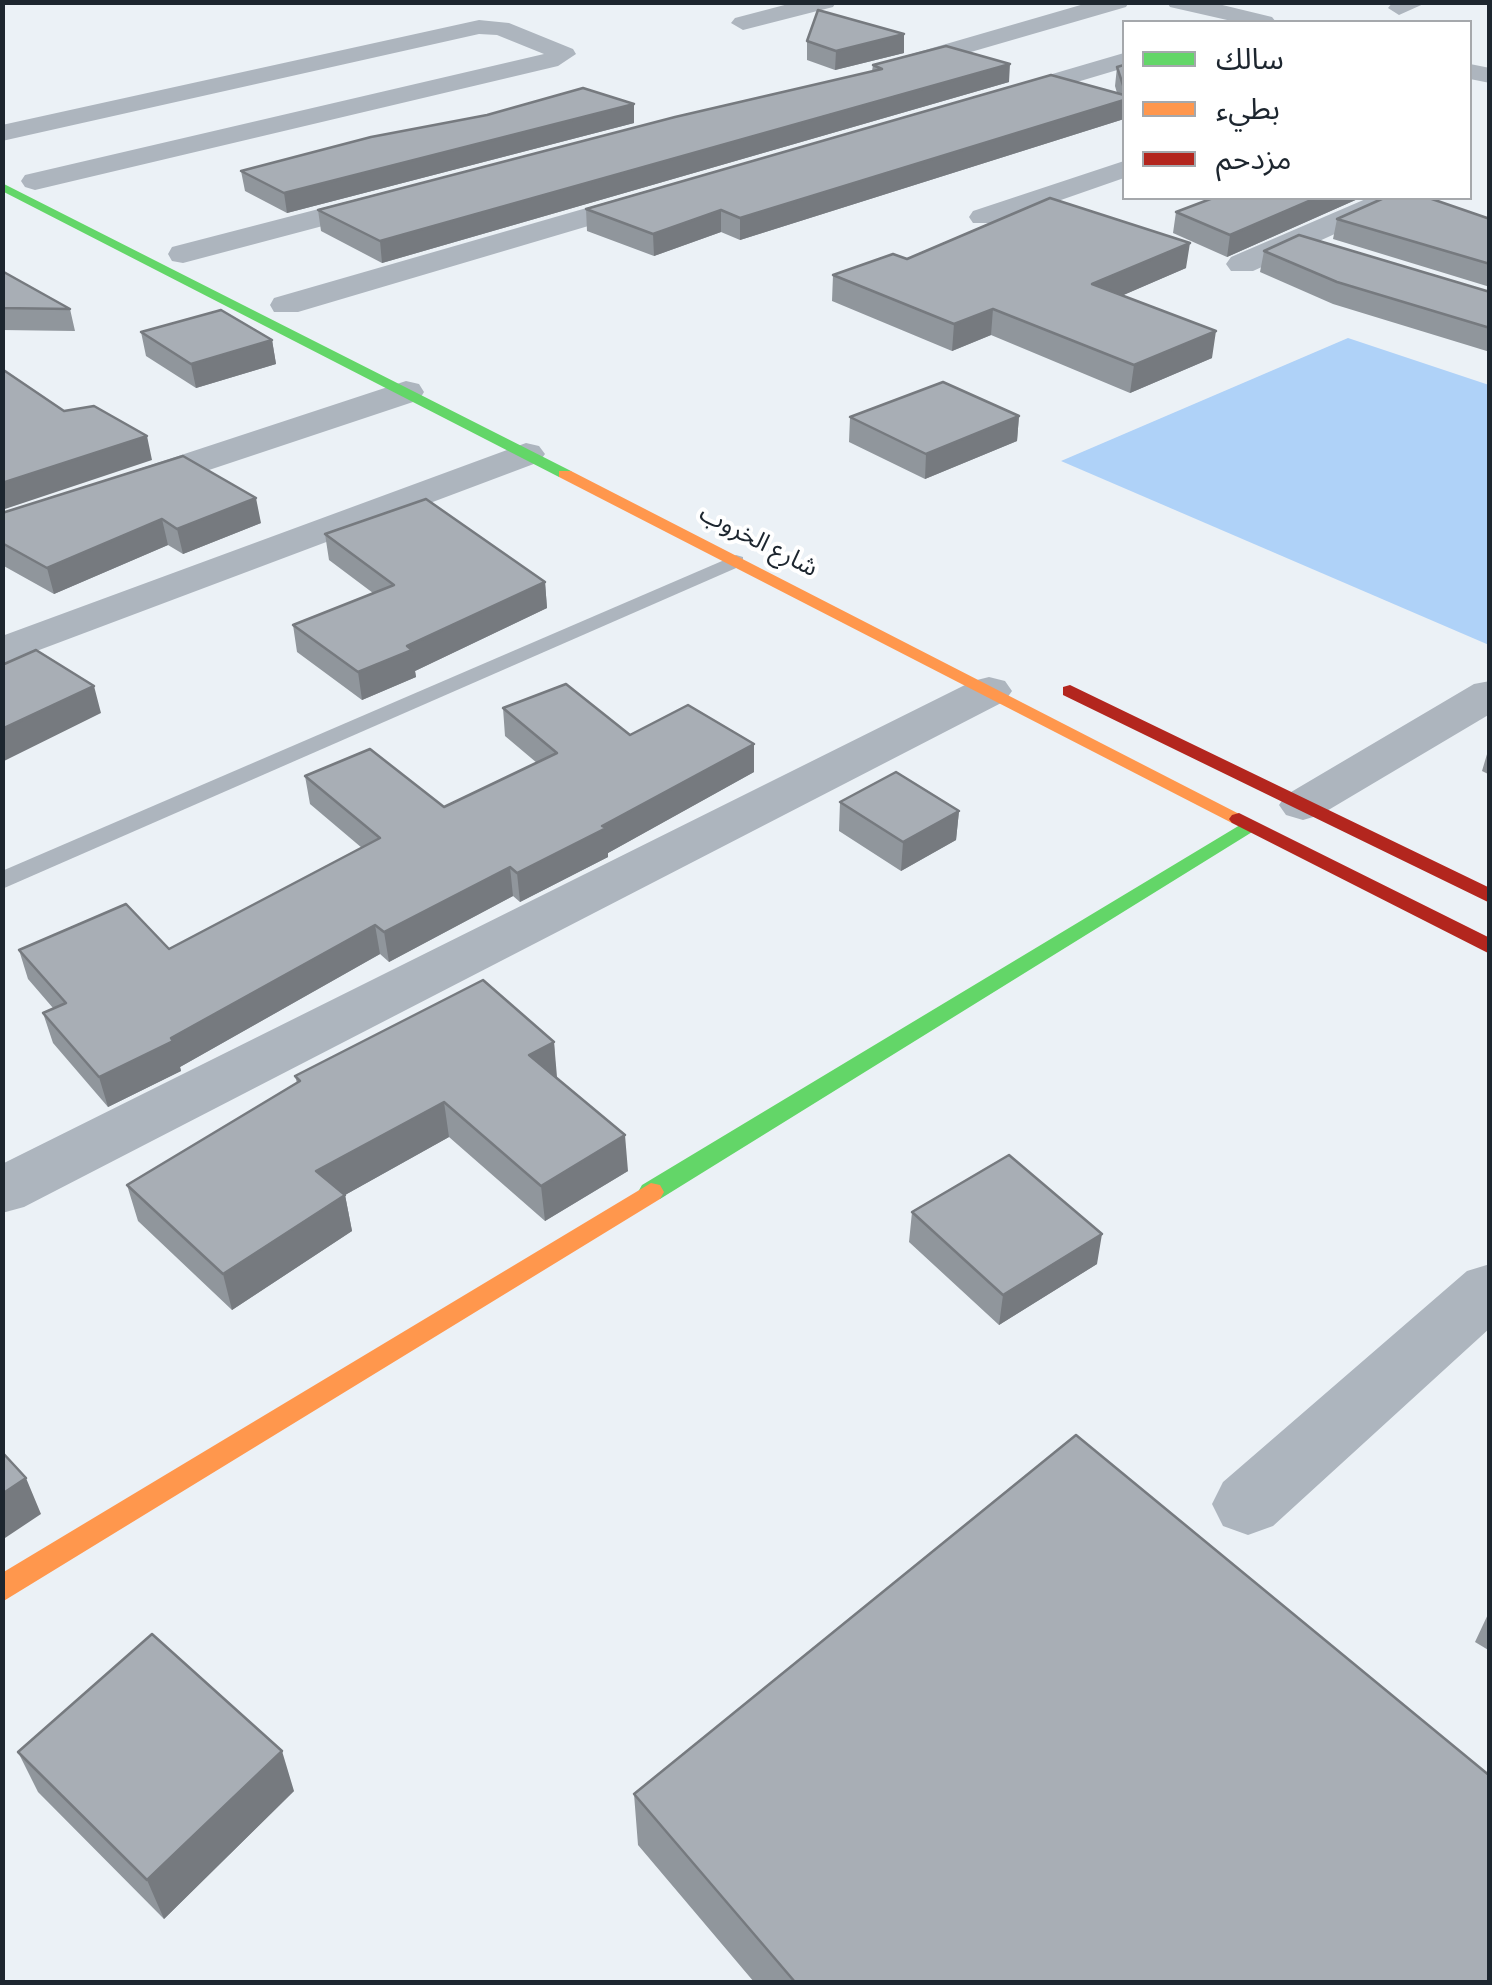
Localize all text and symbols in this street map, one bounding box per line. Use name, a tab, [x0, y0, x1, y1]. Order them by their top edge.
legend	[1122, 20, 1472, 200]
text: سالك	[1216, 41, 1284, 76]
text: بطيء	[1216, 91, 1280, 126]
text: مزدحم	[1216, 141, 1292, 176]
street label: شارع الخروب	[694, 499, 822, 585]

